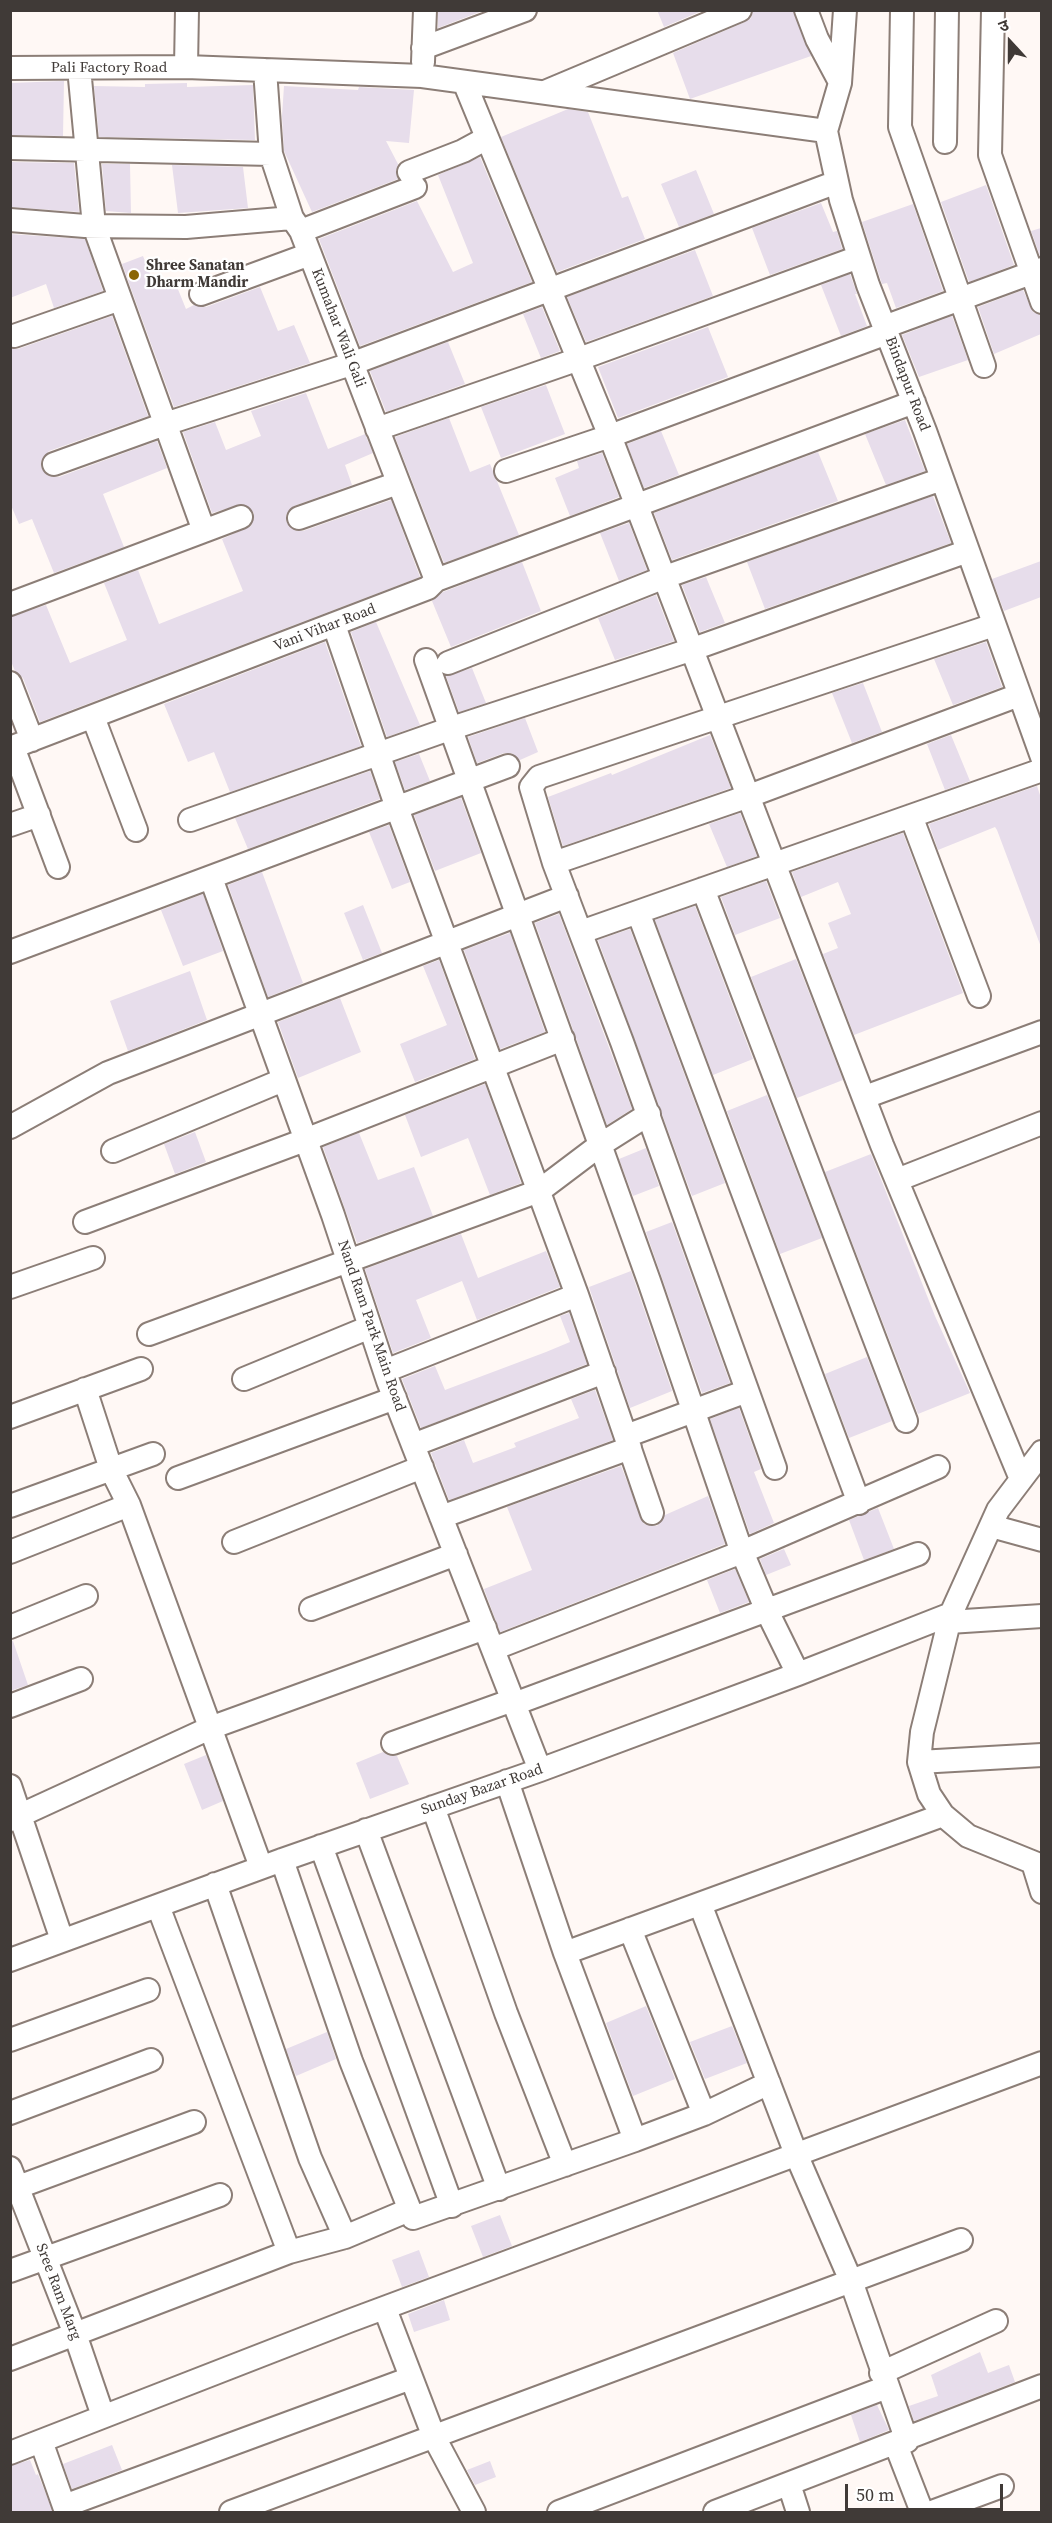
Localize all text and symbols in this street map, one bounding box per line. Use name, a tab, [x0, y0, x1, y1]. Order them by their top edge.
north arrow	[980, 12, 1040, 72]
text: उ	[995, 13, 1012, 37]
street label: Pali Factory Road	[51, 59, 167, 77]
place label: Shree Sanatan Dharm Mandir	[146, 257, 248, 292]
street label: Kumahar Wali Gali	[307, 266, 369, 390]
marker: Shree Sanatan Dharm Mandir	[127, 268, 141, 282]
street label: Bindapur Road	[881, 334, 933, 434]
street label: Vani Vihar Road	[271, 600, 379, 656]
street label: Nand Ram Park Main Road	[333, 1238, 409, 1414]
street label: Sunday Bazar Road	[419, 1761, 545, 1819]
street label: Sree Ram Marg	[31, 2241, 85, 2343]
scale bar	[848, 2472, 1006, 2510]
text: 50 m	[856, 2482, 894, 2507]

